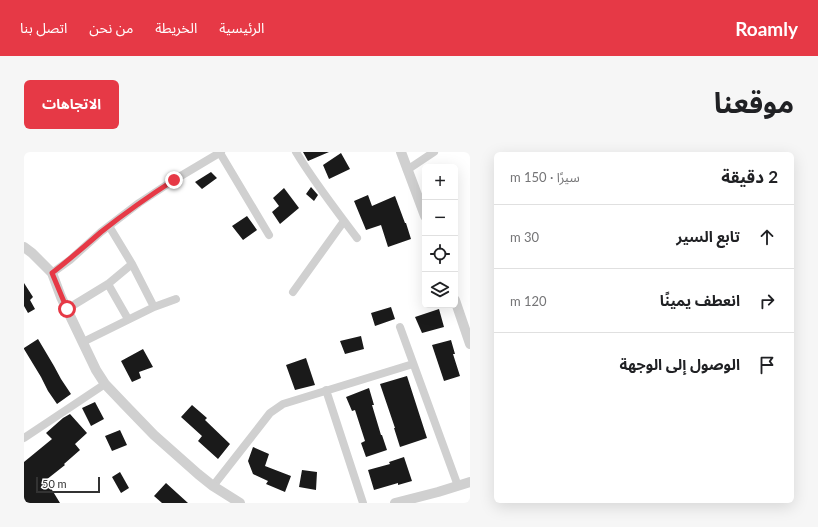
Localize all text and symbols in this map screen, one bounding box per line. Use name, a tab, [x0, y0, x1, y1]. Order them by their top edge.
text: Roamly	[735, 17, 798, 40]
text: اتصل بنا	[20, 19, 67, 36]
text: من نحن	[89, 19, 133, 36]
text: الخريطة	[155, 19, 197, 36]
text: الرئيسية	[219, 19, 264, 36]
button: الاتجاهات	[24, 80, 119, 129]
text: موقعنا	[714, 85, 794, 119]
map controls	[422, 164, 458, 308]
button: +	[422, 164, 458, 200]
text: 2 دقيقة	[721, 166, 778, 187]
text: سيرًا · 150 m	[510, 169, 580, 185]
route end	[165, 171, 183, 189]
button: −	[422, 200, 458, 236]
icon: ahead	[756, 226, 778, 248]
text: تابع السير	[676, 227, 740, 245]
text: 30 m	[510, 229, 539, 245]
button: locate	[422, 236, 458, 272]
button: layers	[422, 272, 458, 308]
icon: right	[756, 290, 778, 312]
text: انعطف يمينًا	[660, 291, 740, 309]
text: 120 m	[510, 293, 547, 309]
route start	[58, 300, 76, 318]
icon: arrive	[756, 354, 778, 376]
text: الوصول إلى الوجهة	[619, 355, 740, 373]
scale bar	[36, 475, 100, 494]
text: 50 m	[42, 477, 67, 490]

